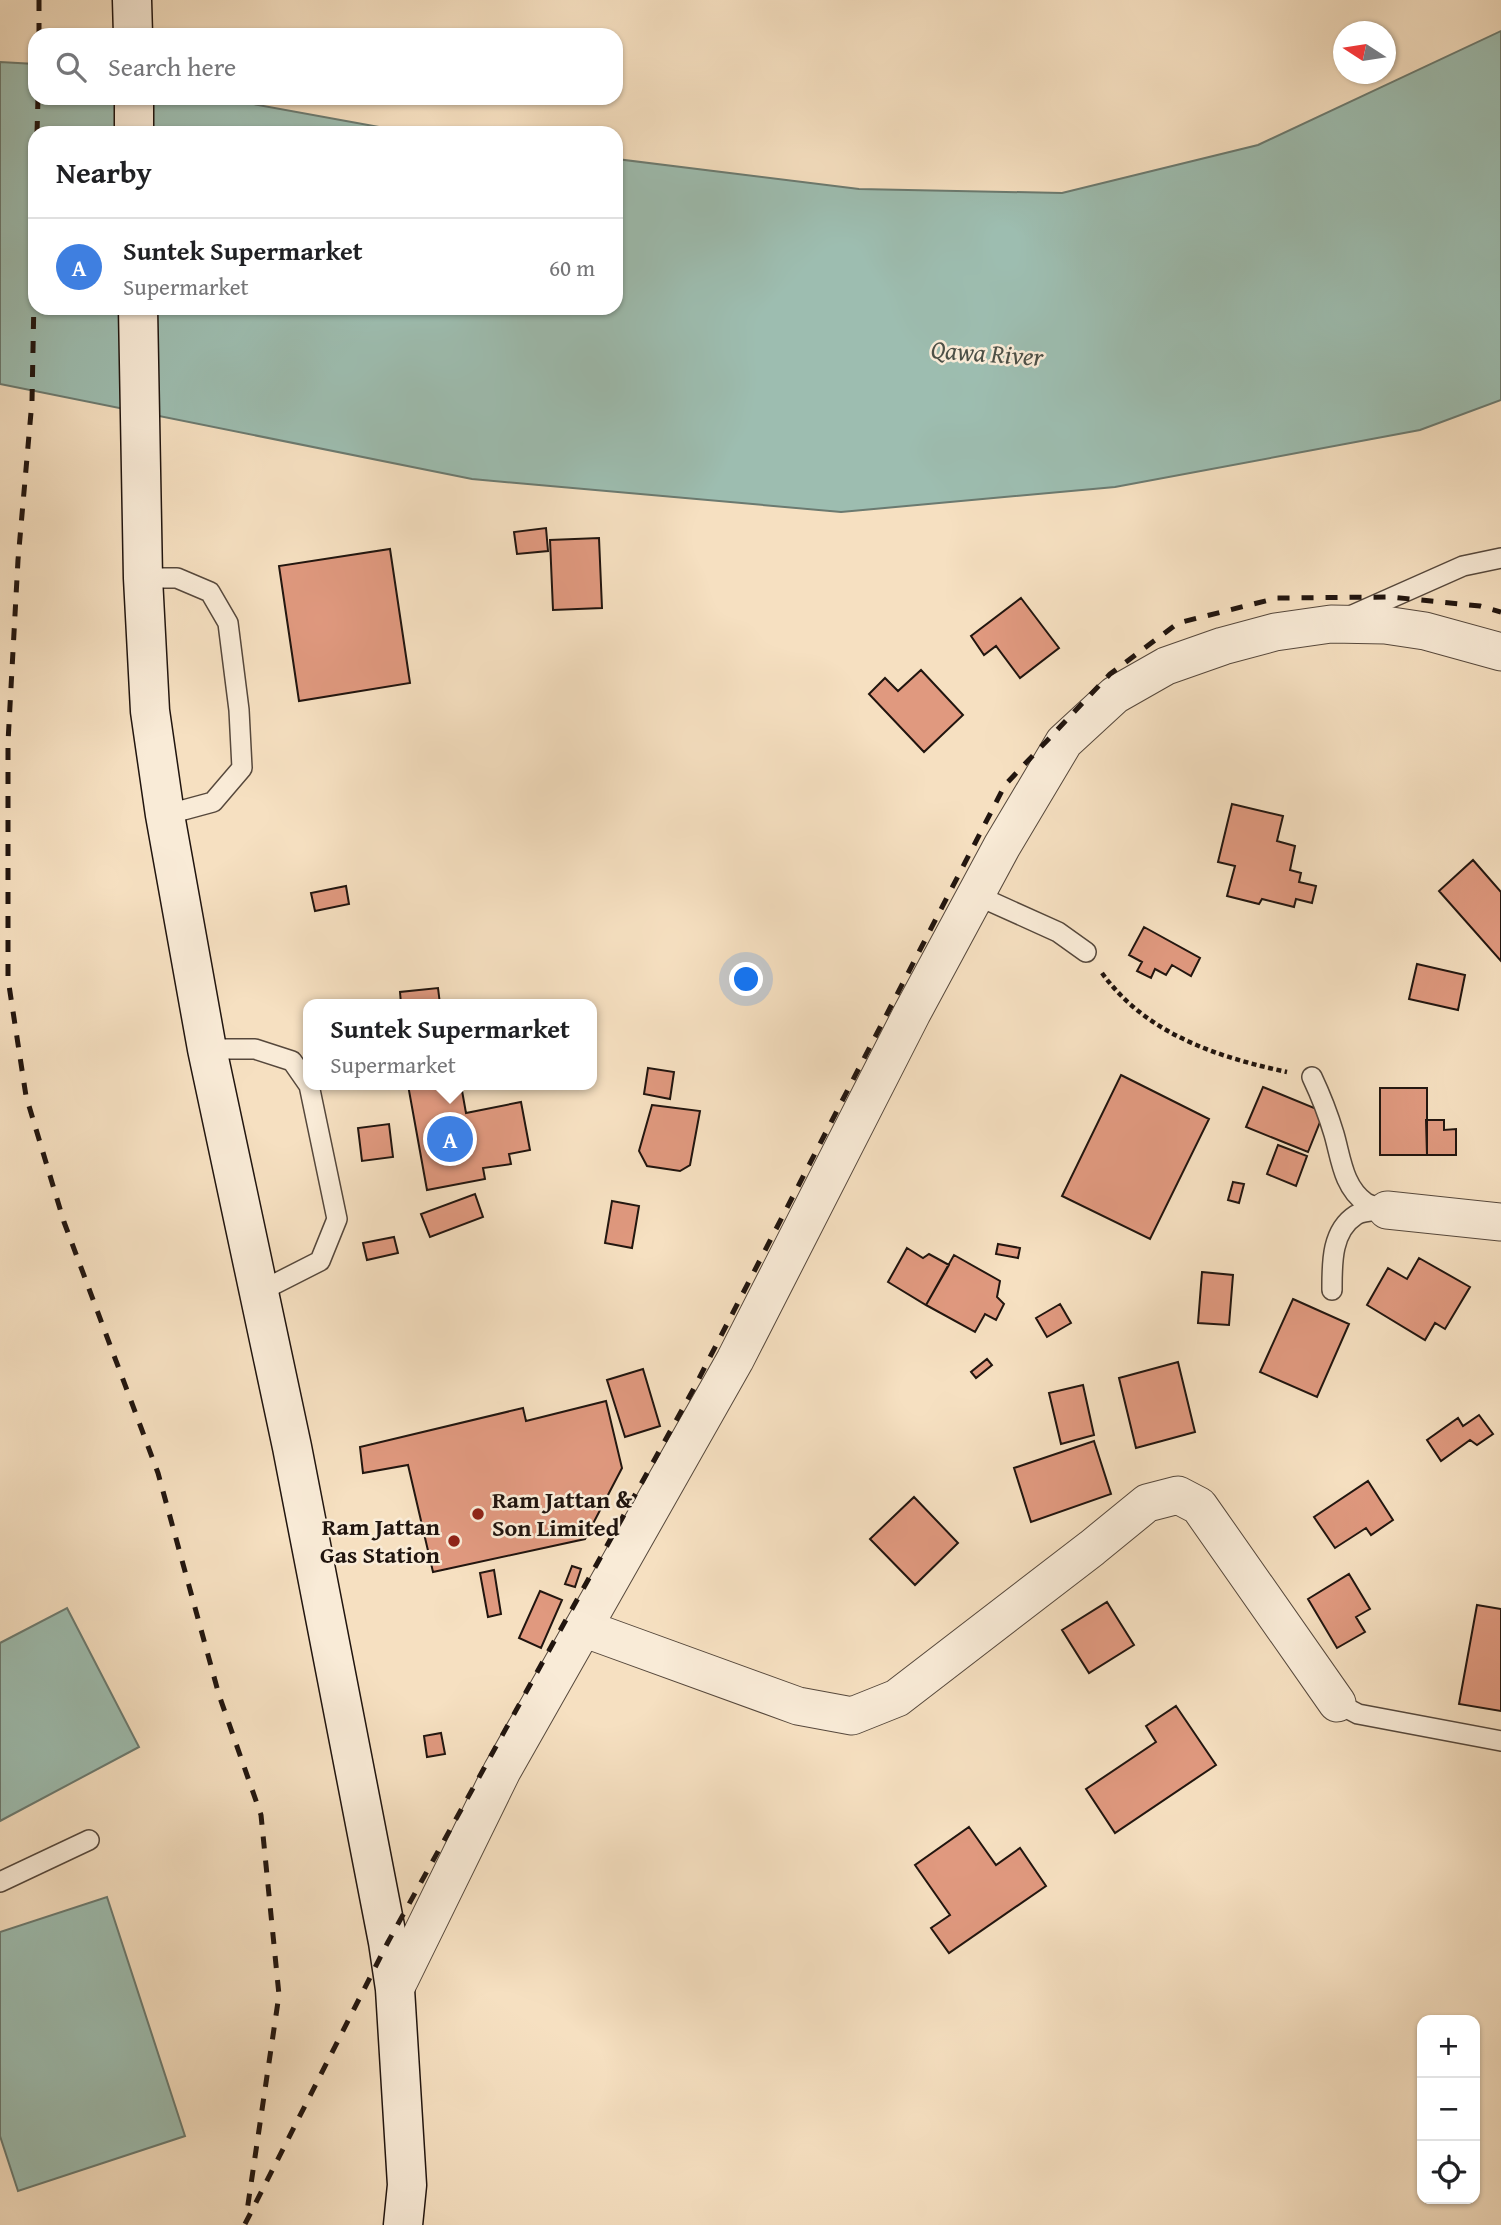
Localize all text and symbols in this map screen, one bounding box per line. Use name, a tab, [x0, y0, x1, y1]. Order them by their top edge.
north arrow	[1333, 21, 1396, 84]
search box	[28, 28, 623, 105]
text: Search here	[108, 47, 236, 86]
icon: search	[52, 48, 90, 86]
text: Nearby	[56, 150, 152, 194]
text: Suntek Supermarket	[123, 231, 363, 270]
text: A	[72, 251, 86, 284]
text: 60 m	[549, 251, 595, 284]
text: Supermarket	[123, 270, 249, 303]
water label: Qawa River	[929, 329, 1046, 376]
your location	[729, 962, 763, 996]
popup	[303, 999, 597, 1090]
text: Suntek Supermarket	[330, 1009, 570, 1048]
text: Supermarket	[330, 1048, 456, 1081]
pin: A	[427, 1113, 473, 1165]
place label: Ram Jattan & Son Limited	[492, 1482, 633, 1545]
marker: Ram Jattan & Son Limited	[470, 1506, 486, 1522]
place label: Ram Jattan Gas Station	[320, 1509, 440, 1572]
marker: Ram Jattan Gas Station	[446, 1533, 462, 1549]
map controls	[1417, 2015, 1480, 2204]
button: +	[1417, 2015, 1480, 2078]
button: −	[1417, 2078, 1480, 2141]
button: locate	[1417, 2141, 1480, 2204]

